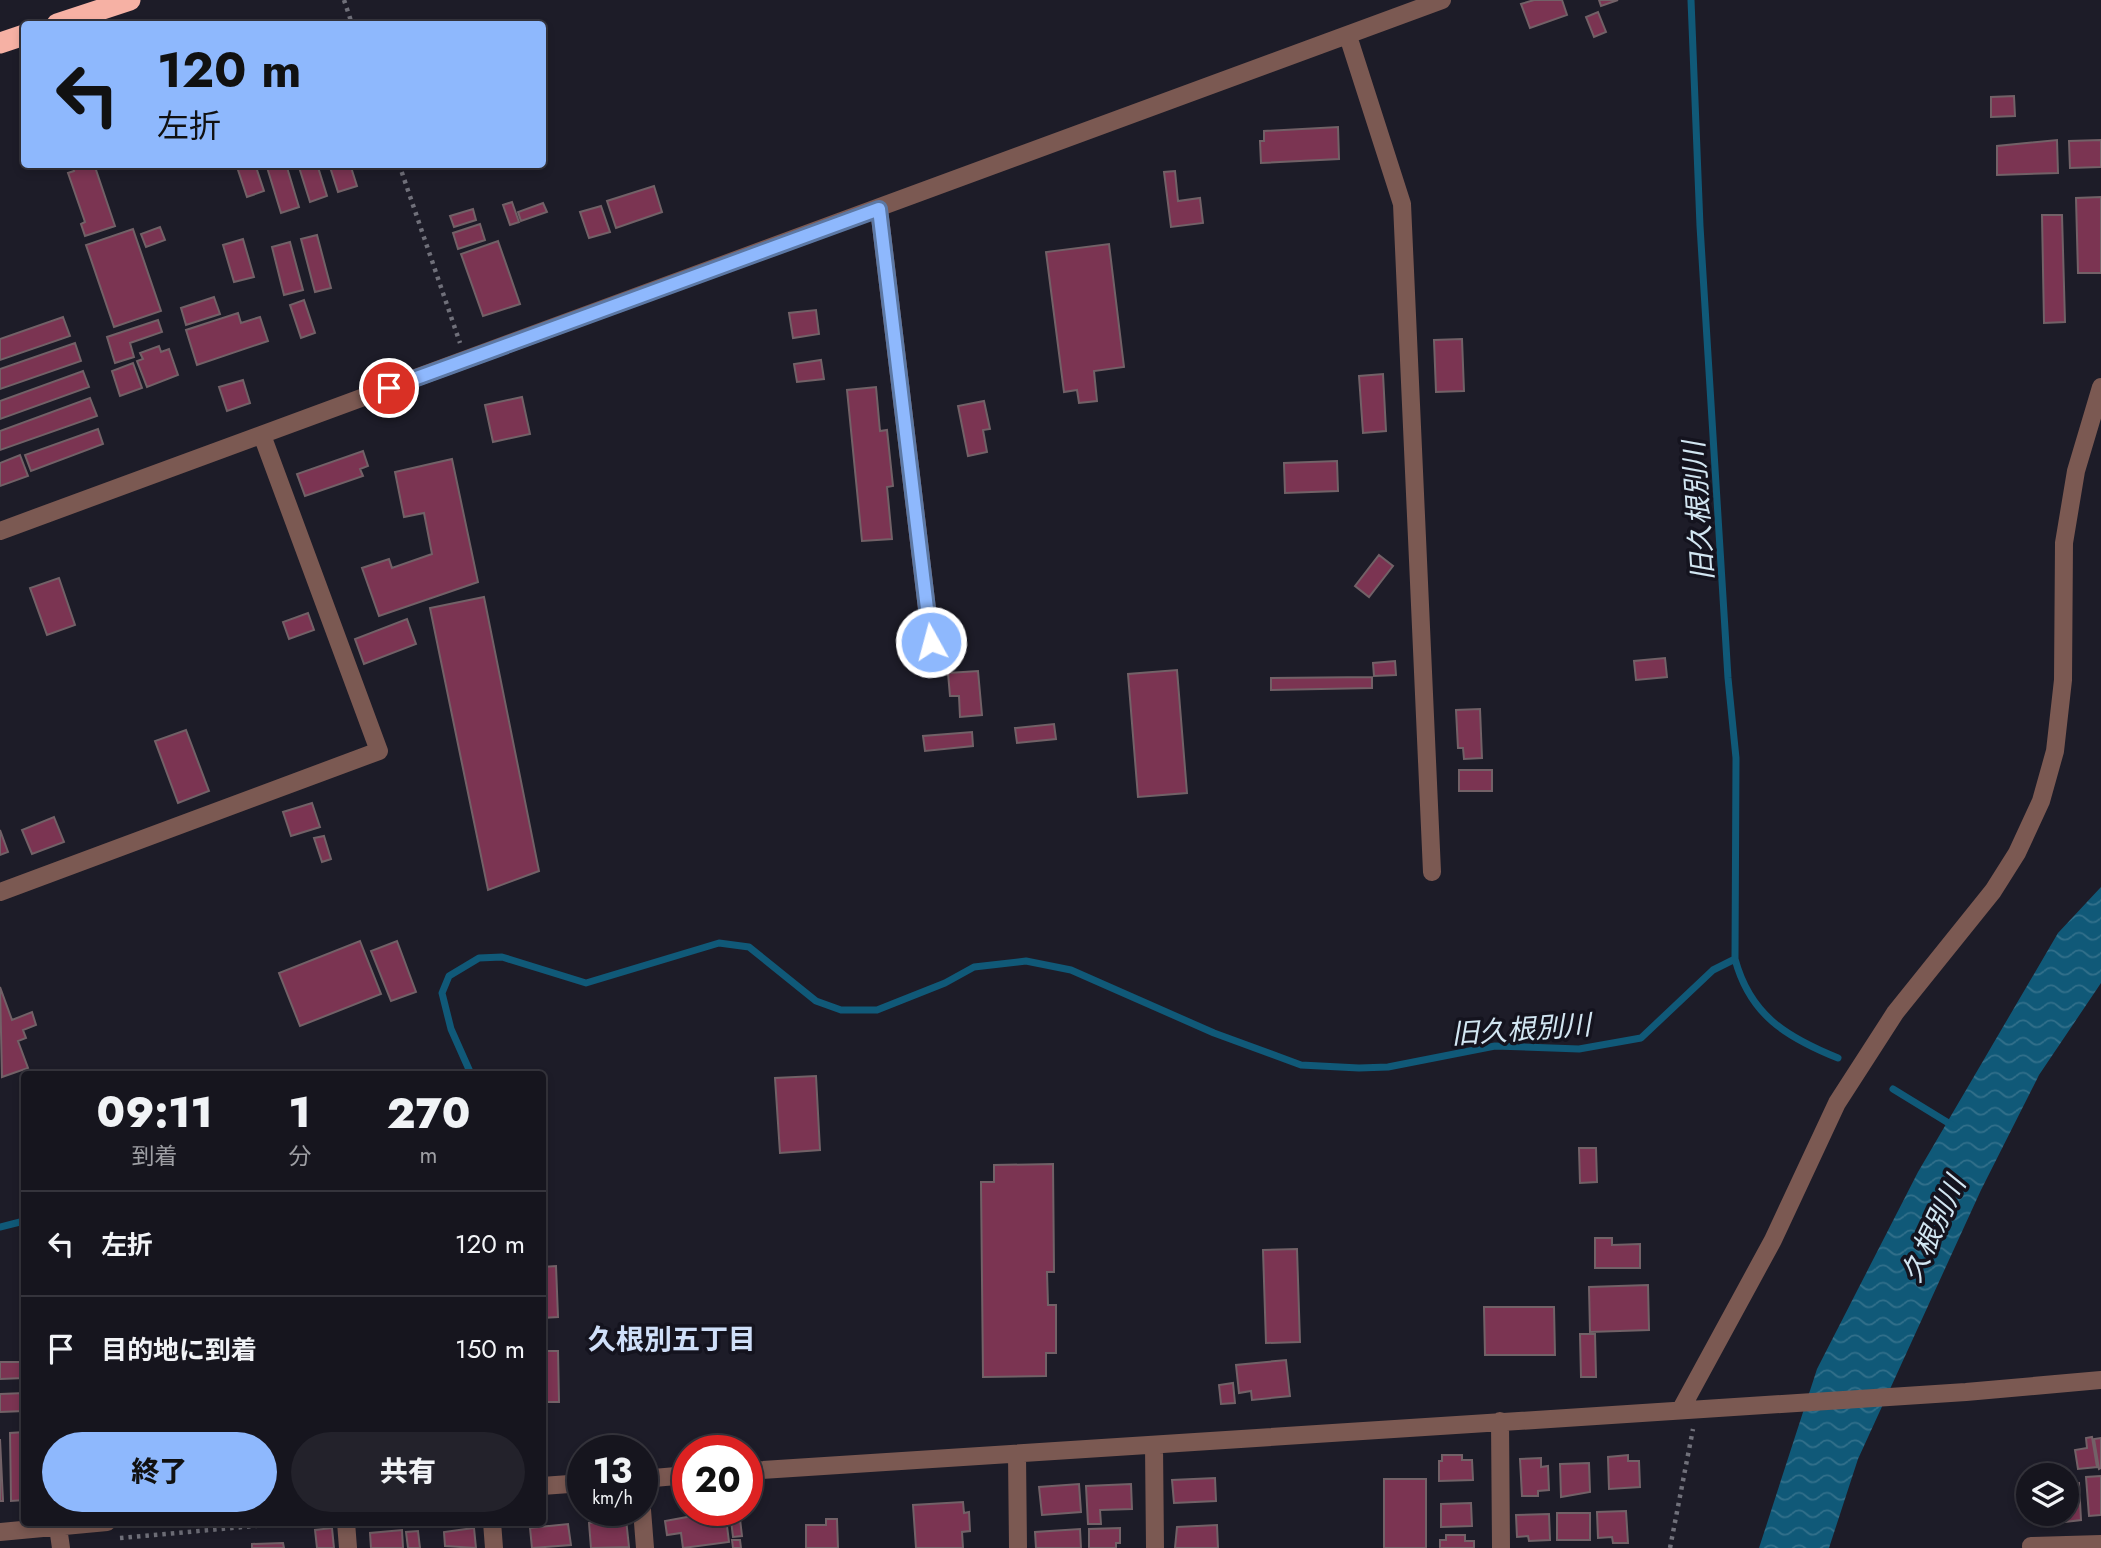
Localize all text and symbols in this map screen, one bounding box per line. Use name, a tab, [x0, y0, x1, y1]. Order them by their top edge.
text: 120 m	[157, 35, 301, 105]
icon: left	[42, 49, 133, 140]
text: 左折	[157, 103, 221, 149]
pin	[359, 358, 419, 418]
icon: arrive	[370, 369, 408, 407]
water label: 旧久根別川	[1673, 437, 1724, 582]
position arrow	[894, 605, 968, 679]
water label: 旧久根別川	[1450, 1004, 1595, 1055]
text: 09:11	[97, 1082, 213, 1143]
text: 1	[289, 1082, 311, 1143]
text: 270	[387, 1083, 470, 1144]
text: m	[420, 1138, 438, 1172]
text: 到着	[132, 1139, 178, 1173]
text: 分	[288, 1139, 311, 1173]
water label: 久根別川	[1891, 1167, 1977, 1289]
icon: left	[42, 1225, 80, 1263]
text: 120 m	[455, 1225, 525, 1263]
text: 左折	[101, 1226, 153, 1264]
district label: 久根別五丁目	[588, 1319, 756, 1360]
icon: arrive	[42, 1330, 80, 1368]
text: 150 m	[455, 1330, 525, 1368]
text: 目的地に到着	[101, 1331, 257, 1369]
button: 終了	[42, 1432, 277, 1512]
button: 共有	[291, 1432, 525, 1512]
speed limit sign: 20	[672, 1435, 763, 1526]
text: 13	[593, 1446, 632, 1496]
map controls	[2016, 1463, 2079, 1526]
button: layers	[2016, 1463, 2079, 1526]
text: km/h	[592, 1485, 633, 1511]

